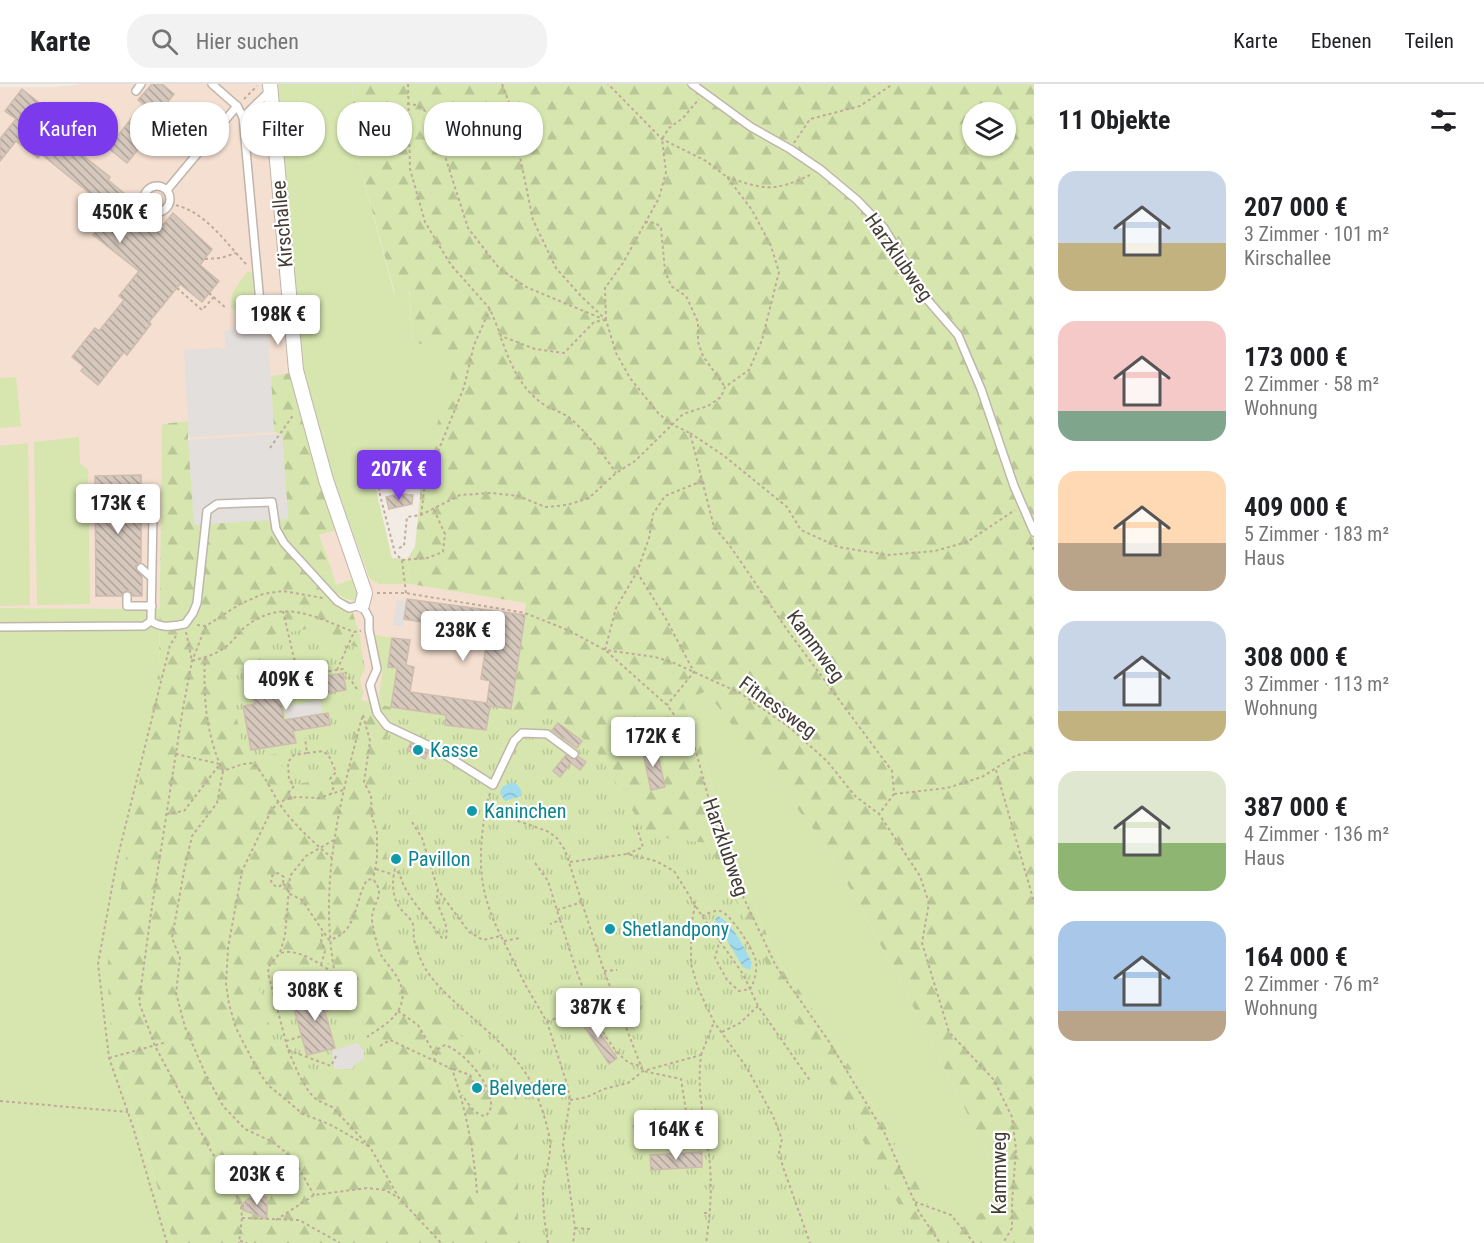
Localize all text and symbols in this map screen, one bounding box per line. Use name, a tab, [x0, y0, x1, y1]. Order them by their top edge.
search box	[127, 14, 547, 68]
text: Karte	[30, 25, 91, 58]
icon: search	[148, 25, 181, 58]
text: Hier suchen	[196, 29, 299, 54]
text: Karte	[1233, 29, 1278, 53]
text: Ebenen	[1311, 29, 1372, 53]
text: Teilen	[1405, 29, 1454, 53]
chip: Kaufen	[18, 102, 118, 156]
chip: Mieten	[130, 102, 229, 156]
chip: Filter	[241, 102, 325, 156]
chip: Neu	[337, 102, 412, 156]
chip: Wohnung	[424, 102, 543, 156]
map controls	[962, 102, 1016, 156]
button: layers	[962, 102, 1016, 156]
icon: filters	[1427, 104, 1460, 137]
text: 11 Objekte	[1058, 105, 1171, 135]
street label: Kirschallee	[266, 180, 298, 268]
text: 207 000 €	[1244, 192, 1348, 222]
pin: 450K €	[71, 193, 169, 244]
icon: home	[1106, 195, 1178, 267]
text: 450K €	[92, 200, 148, 224]
street label: Harzklubweg	[860, 208, 938, 306]
text: 3 Zimmer · 101 m²	[1244, 222, 1389, 246]
text: Kirschallee	[1244, 246, 1331, 270]
pin: 198K €	[229, 295, 327, 346]
text: 198K €	[250, 302, 306, 326]
text: 173 000 €	[1244, 342, 1348, 372]
icon: home	[1106, 345, 1178, 417]
text: 2 Zimmer · 58 m²	[1244, 372, 1379, 396]
text: Wohnung	[1244, 396, 1318, 420]
pin: 207K €	[350, 450, 448, 501]
text: 207K €	[371, 457, 427, 481]
pin: 173K €	[69, 484, 167, 535]
text: 173K €	[90, 491, 146, 515]
text: 409 000 €	[1244, 492, 1348, 522]
icon: home	[1106, 495, 1178, 567]
text: 5 Zimmer · 183 m²	[1244, 522, 1389, 546]
text: Haus	[1244, 546, 1285, 570]
street label: Kammweg	[782, 605, 850, 687]
pin: 238K €	[414, 611, 512, 662]
text: 238K €	[435, 618, 491, 642]
text: 308 000 €	[1244, 642, 1348, 672]
icon: home	[1106, 645, 1178, 717]
pin: 409K €	[237, 660, 335, 711]
text: 409K €	[258, 667, 314, 691]
street label: Fitnessweg	[735, 671, 821, 743]
text: 3 Zimmer · 113 m²	[1244, 672, 1389, 696]
text: Wohnung	[1244, 696, 1318, 720]
pin: 172K €	[604, 717, 702, 768]
text: 172K €	[625, 724, 681, 748]
place label: Kasse	[430, 738, 478, 762]
marker: Kasse	[411, 743, 425, 757]
text: 387 000 €	[1244, 792, 1348, 822]
street label: Harzklubweg	[698, 795, 754, 899]
icon: home	[1106, 795, 1178, 867]
place label: Kaninchen	[484, 799, 566, 823]
marker: Kaninchen	[465, 804, 479, 818]
text: 4 Zimmer · 136 m²	[1244, 822, 1389, 846]
text: Haus	[1244, 846, 1285, 870]
place label: Pavillon	[408, 847, 470, 871]
marker: Pavillon	[389, 852, 403, 866]
place label: Shetlandpony	[622, 917, 729, 941]
marker: Shetlandpony	[603, 922, 617, 936]
text: 164 000 €	[1244, 942, 1348, 972]
icon: home	[1106, 945, 1178, 1017]
pin: 308K €	[266, 971, 364, 1022]
text: 2 Zimmer · 76 m²	[1244, 972, 1379, 996]
text: 308K €	[287, 978, 343, 1002]
pin: 387K €	[549, 988, 647, 1039]
text: 387K €	[570, 995, 626, 1019]
text: Wohnung	[1244, 996, 1318, 1020]
place label: Belvedere	[489, 1076, 566, 1100]
marker: Belvedere	[470, 1081, 484, 1095]
pin: 164K €	[627, 1110, 725, 1161]
text: 164K €	[648, 1117, 704, 1141]
street label: Kammweg	[987, 1132, 1011, 1214]
pin: 203K €	[208, 1155, 306, 1206]
text: 203K €	[229, 1162, 285, 1186]

